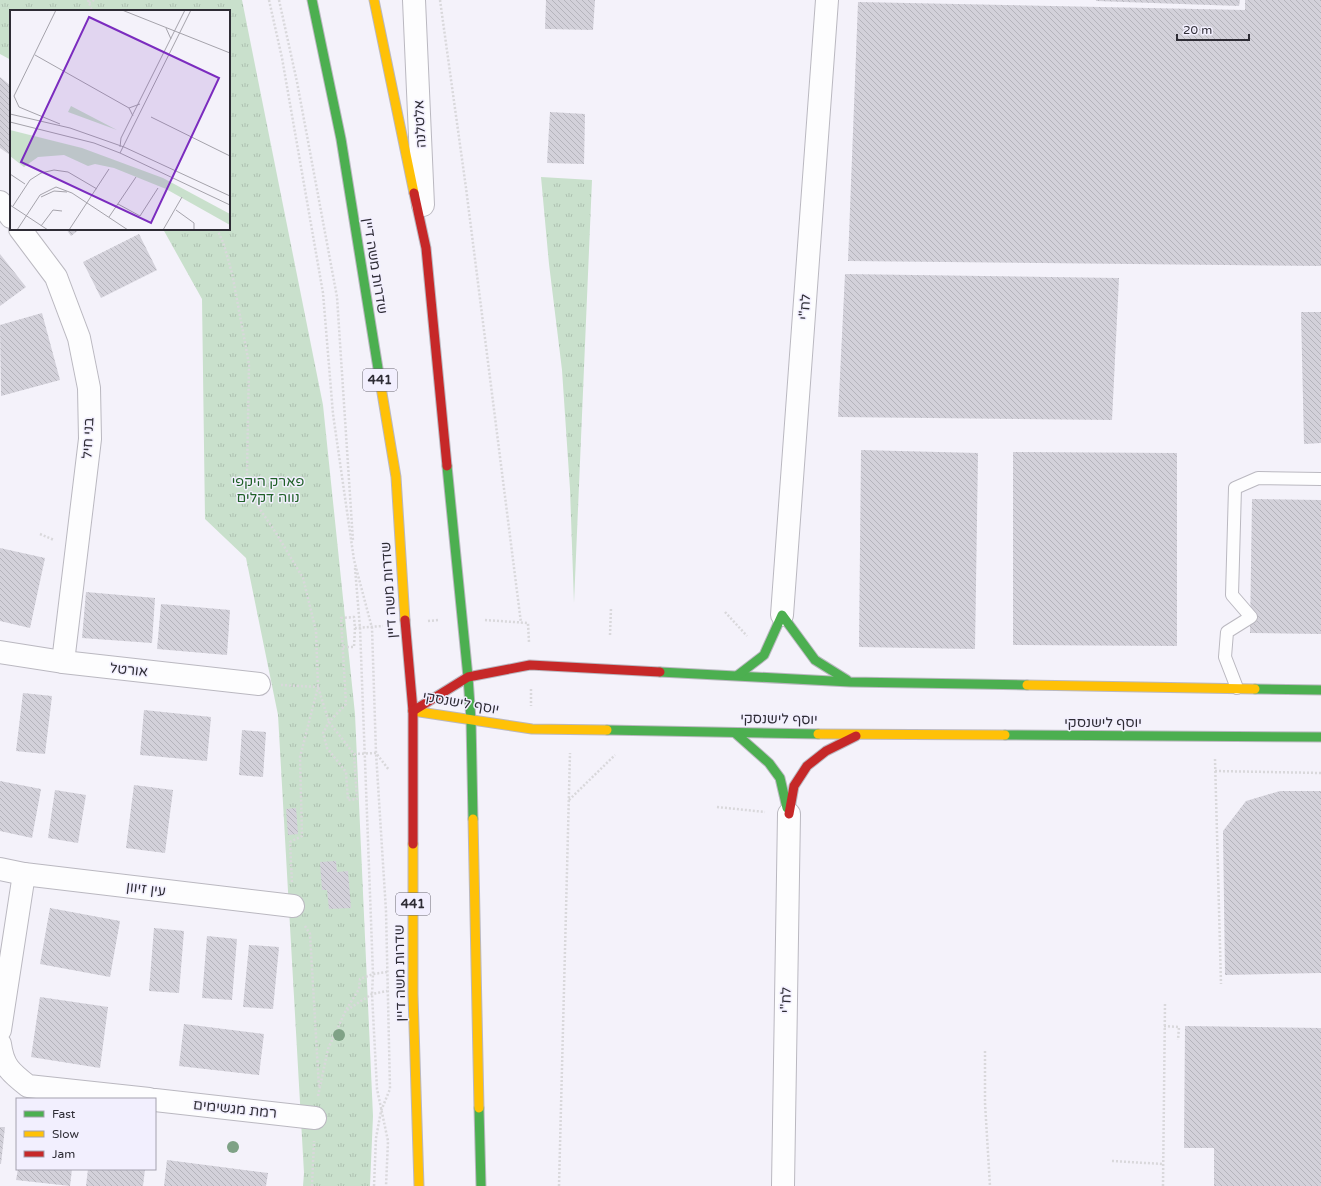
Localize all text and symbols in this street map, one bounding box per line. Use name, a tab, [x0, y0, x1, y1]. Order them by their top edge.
inset map	[10, 10, 230, 230]
scale bar	[1177, 16, 1249, 42]
text: 20 m	[1183, 23, 1212, 37]
street label: אלטלנה	[410, 99, 430, 149]
street label: שדרות משה דיין	[359, 217, 391, 315]
street label: לח"י	[796, 293, 814, 321]
road number: 441	[363, 369, 397, 391]
street label: בני חיל	[78, 417, 98, 459]
park label: פארק היקפי נווה דקלים	[232, 473, 304, 506]
street label: שדרות משה דיין	[377, 541, 401, 639]
street label: אורטל	[109, 660, 149, 680]
street label: יוסף לישנסקי	[421, 688, 501, 718]
street label: יוסף לישנסקי	[740, 710, 818, 728]
street label: יוסף לישנסקי	[1064, 714, 1142, 731]
street label: עין זיוון	[125, 878, 167, 900]
road number: 441	[396, 893, 430, 915]
street label: שדרות משה דיין	[391, 924, 409, 1022]
street label: לח"י	[777, 987, 795, 1013]
street label: רמת מגשימים	[192, 1096, 278, 1122]
legend	[16, 1098, 156, 1170]
text: Fast	[52, 1107, 76, 1121]
text: Slow	[52, 1127, 79, 1141]
text: Jam	[52, 1147, 75, 1161]

